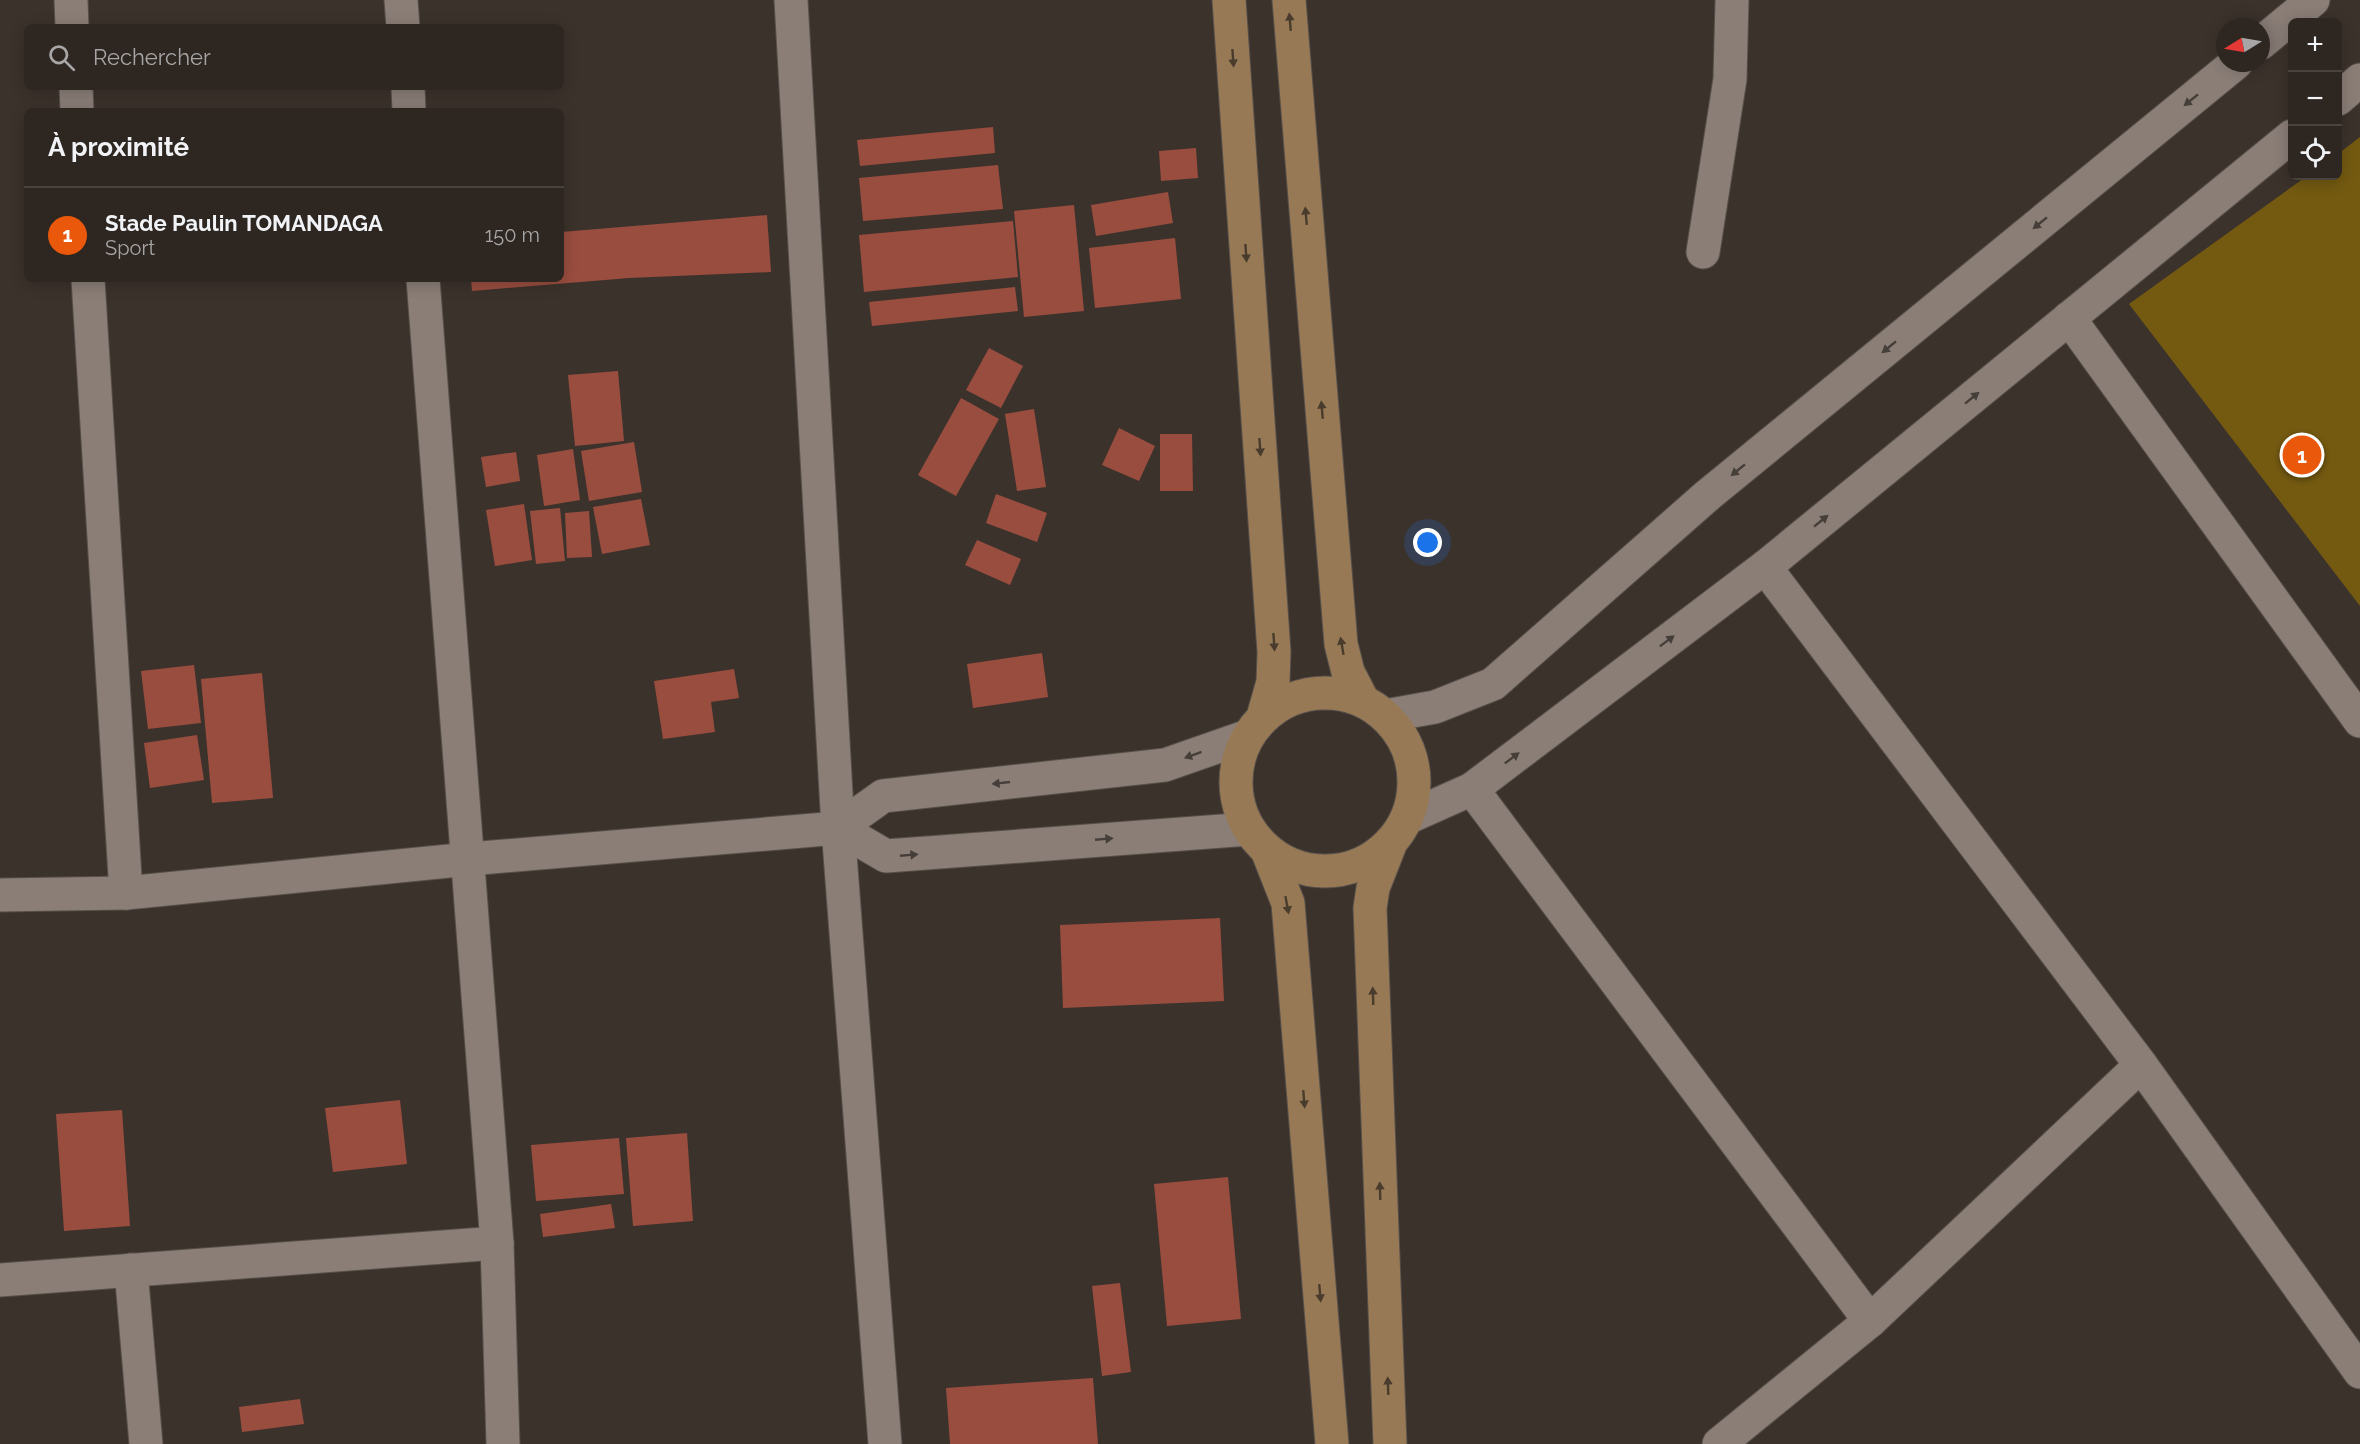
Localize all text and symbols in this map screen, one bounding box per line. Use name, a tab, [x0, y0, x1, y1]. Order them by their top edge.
one-way arrow	[1285, 12, 1295, 31]
north arrow	[2216, 18, 2270, 72]
map controls	[2288, 18, 2342, 180]
button: +	[2288, 18, 2342, 72]
search box	[24, 24, 564, 90]
icon: search	[45, 41, 78, 74]
text: Rechercher	[93, 44, 211, 70]
one-way arrow	[1228, 49, 1237, 68]
button: −	[2288, 72, 2342, 126]
one-way arrow	[2184, 93, 2199, 106]
button: locate	[2288, 126, 2342, 180]
text: À proximité	[48, 132, 189, 162]
one-way arrow	[1301, 206, 1311, 225]
text: Stade Paulin TOMANDAGA	[105, 210, 383, 236]
one-way arrow	[2032, 217, 2048, 230]
text: 1	[63, 223, 72, 247]
text: 150 m	[485, 223, 540, 247]
text: Sport	[105, 236, 155, 260]
one-way arrow	[1242, 243, 1251, 262]
one-way arrow	[1882, 340, 1897, 353]
one-way arrow	[1964, 391, 1980, 404]
one-way arrow	[1317, 401, 1327, 420]
pin: 1	[2282, 432, 2322, 478]
one-way arrow	[1255, 438, 1265, 457]
one-way arrow	[1730, 464, 1746, 477]
one-way arrow	[1813, 515, 1828, 528]
your location	[1413, 528, 1442, 557]
one-way arrow	[1269, 632, 1278, 651]
one-way arrow	[1659, 634, 1675, 647]
one-way arrow	[1337, 637, 1346, 656]
one-way arrow	[1184, 751, 1202, 761]
one-way arrow	[1504, 753, 1519, 765]
one-way arrow	[992, 778, 1011, 788]
one-way arrow	[1094, 834, 1113, 844]
one-way arrow	[900, 850, 919, 859]
one-way arrow	[1283, 895, 1292, 914]
one-way arrow	[1368, 986, 1378, 1005]
one-way arrow	[1299, 1089, 1309, 1108]
one-way arrow	[1376, 1181, 1385, 1200]
one-way arrow	[1315, 1284, 1325, 1303]
one-way arrow	[1383, 1376, 1392, 1395]

